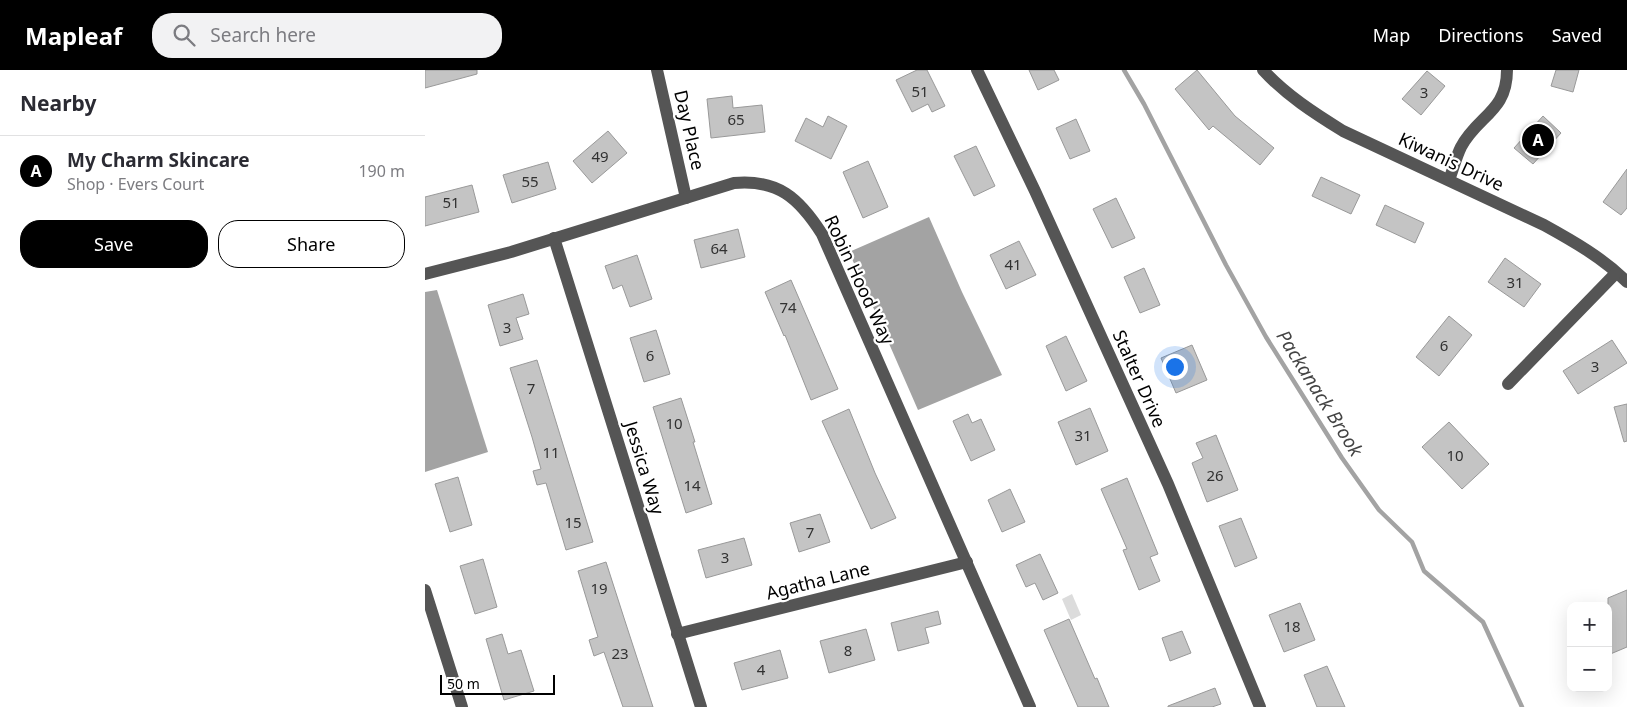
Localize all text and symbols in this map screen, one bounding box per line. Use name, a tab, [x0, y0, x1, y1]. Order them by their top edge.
search box	[152, 13, 502, 58]
text: Mapleaf	[25, 19, 122, 52]
icon: search	[170, 21, 198, 49]
text: Search here	[210, 22, 316, 48]
text: Map	[1373, 23, 1410, 47]
text: Directions	[1438, 23, 1524, 47]
text: Saved	[1552, 23, 1602, 47]
house number: 51	[911, 81, 929, 101]
house number: 3	[1420, 82, 1428, 102]
street label: Day Place	[669, 87, 711, 172]
text: Nearby	[20, 89, 96, 117]
house number: 65	[727, 109, 745, 129]
pin: A	[1522, 121, 1554, 159]
street label: Kiwanis Drive	[1395, 126, 1508, 196]
house number: 49	[591, 146, 609, 166]
text: My Charm Skincare	[67, 147, 250, 173]
text: A	[30, 160, 42, 182]
text: 190 m	[358, 160, 405, 182]
house number: 55	[521, 171, 539, 191]
text: Shop · Evers Court	[67, 173, 204, 195]
house number: 51	[442, 192, 460, 212]
street label: Robin Hood Way	[819, 211, 901, 349]
button: Save	[20, 220, 208, 268]
button: Share	[218, 220, 405, 268]
house number: 64	[710, 238, 728, 258]
house number: 41	[1004, 254, 1022, 274]
house number: 31	[1506, 272, 1524, 292]
house number: 74	[779, 297, 797, 317]
house number: 3	[503, 317, 511, 337]
water label: Packanack Brook	[1271, 325, 1370, 462]
street label: Stalter Drive	[1108, 326, 1172, 431]
house number: 6	[1440, 335, 1448, 355]
house number: 6	[646, 345, 654, 365]
your location	[1162, 354, 1188, 380]
house number: 3	[1591, 356, 1599, 376]
house number: 7	[527, 378, 535, 398]
house number: 10	[665, 413, 683, 433]
street label: Jessica Way	[619, 416, 671, 518]
house number: 31	[1074, 425, 1092, 445]
house number: 11	[542, 442, 560, 462]
house number: 10	[1446, 445, 1464, 465]
house number: 26	[1206, 465, 1224, 485]
house number: 14	[683, 475, 701, 495]
house number: 15	[564, 512, 582, 532]
house number: 7	[806, 522, 814, 542]
house number: 3	[721, 547, 729, 567]
street label: Agatha Lane	[763, 556, 872, 604]
house number: 19	[590, 578, 608, 598]
map controls	[1567, 602, 1612, 692]
button: +	[1567, 602, 1612, 647]
house number: 18	[1283, 616, 1301, 636]
house number: 8	[844, 640, 852, 660]
house number: 23	[611, 643, 629, 663]
button: −	[1567, 647, 1612, 692]
house number: 4	[757, 659, 766, 679]
scale bar	[440, 672, 555, 695]
text: 50 m	[447, 674, 480, 693]

